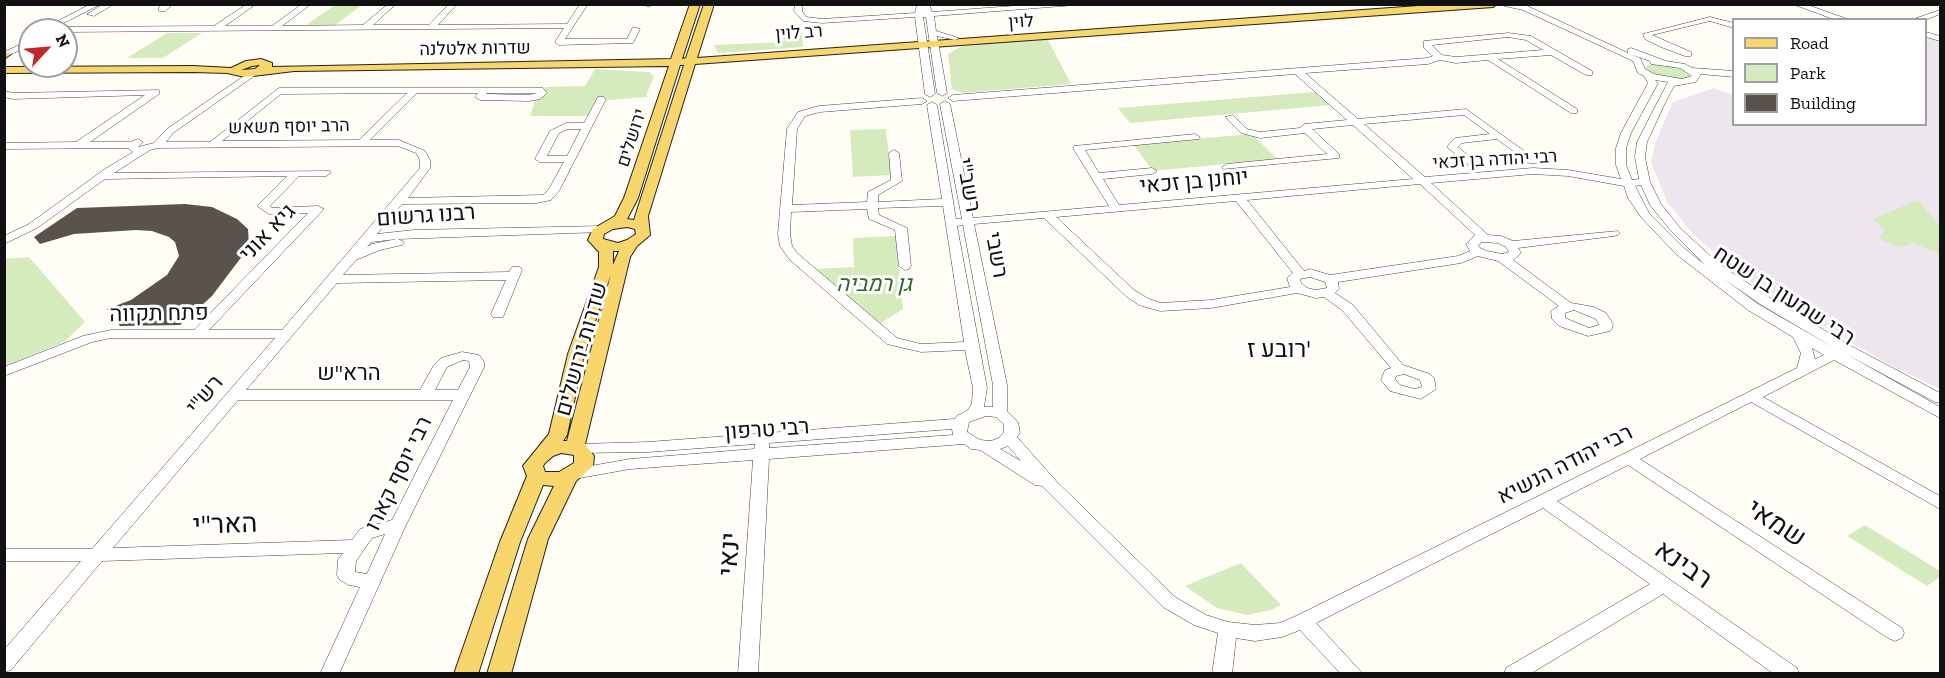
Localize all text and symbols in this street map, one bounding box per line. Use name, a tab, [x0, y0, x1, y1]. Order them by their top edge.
street label: לוין	[1008, 10, 1034, 34]
north arrow	[18, 18, 78, 78]
legend	[1732, 18, 1927, 126]
street label: רב לוין	[775, 21, 823, 45]
text: N	[52, 31, 74, 50]
text: Road	[1790, 32, 1829, 54]
street label: שדרות אלטלנה	[419, 37, 531, 61]
text: Park	[1790, 62, 1826, 84]
text: Building	[1790, 92, 1856, 114]
street label: ירושלים	[612, 106, 652, 170]
street label: הרב יוסף משאש	[228, 115, 350, 139]
street label: רבי יהודה בן זכאי	[1432, 146, 1558, 174]
street label: רשב"י	[950, 156, 986, 214]
street label: יוחנן בן זכאי	[1139, 164, 1249, 200]
street label: גיא אוני	[234, 199, 302, 267]
street label: רבנו גרשום	[376, 199, 476, 233]
street label: רשבי	[979, 230, 1013, 280]
street label: רבי שמעון בן שטח	[1708, 240, 1860, 352]
park label: גן רמביה	[836, 272, 912, 298]
street label: שדרות ירושלים	[550, 279, 614, 419]
street label: פתח תקווה	[109, 300, 209, 328]
district label: רובע ז'	[1247, 336, 1311, 364]
street label: הרא"ש	[317, 361, 381, 387]
street label: רש"י	[181, 370, 229, 420]
street label: רבי יוסף קארו	[360, 412, 438, 536]
street label: רבי טרפון	[724, 414, 810, 446]
street label: רבי יהודה הנשיא	[1493, 420, 1637, 510]
street label: שמאי	[1740, 493, 1812, 555]
street label: האר"י	[192, 508, 258, 542]
street label: ינאי	[712, 531, 748, 577]
street label: רבינא	[1648, 534, 1718, 596]

